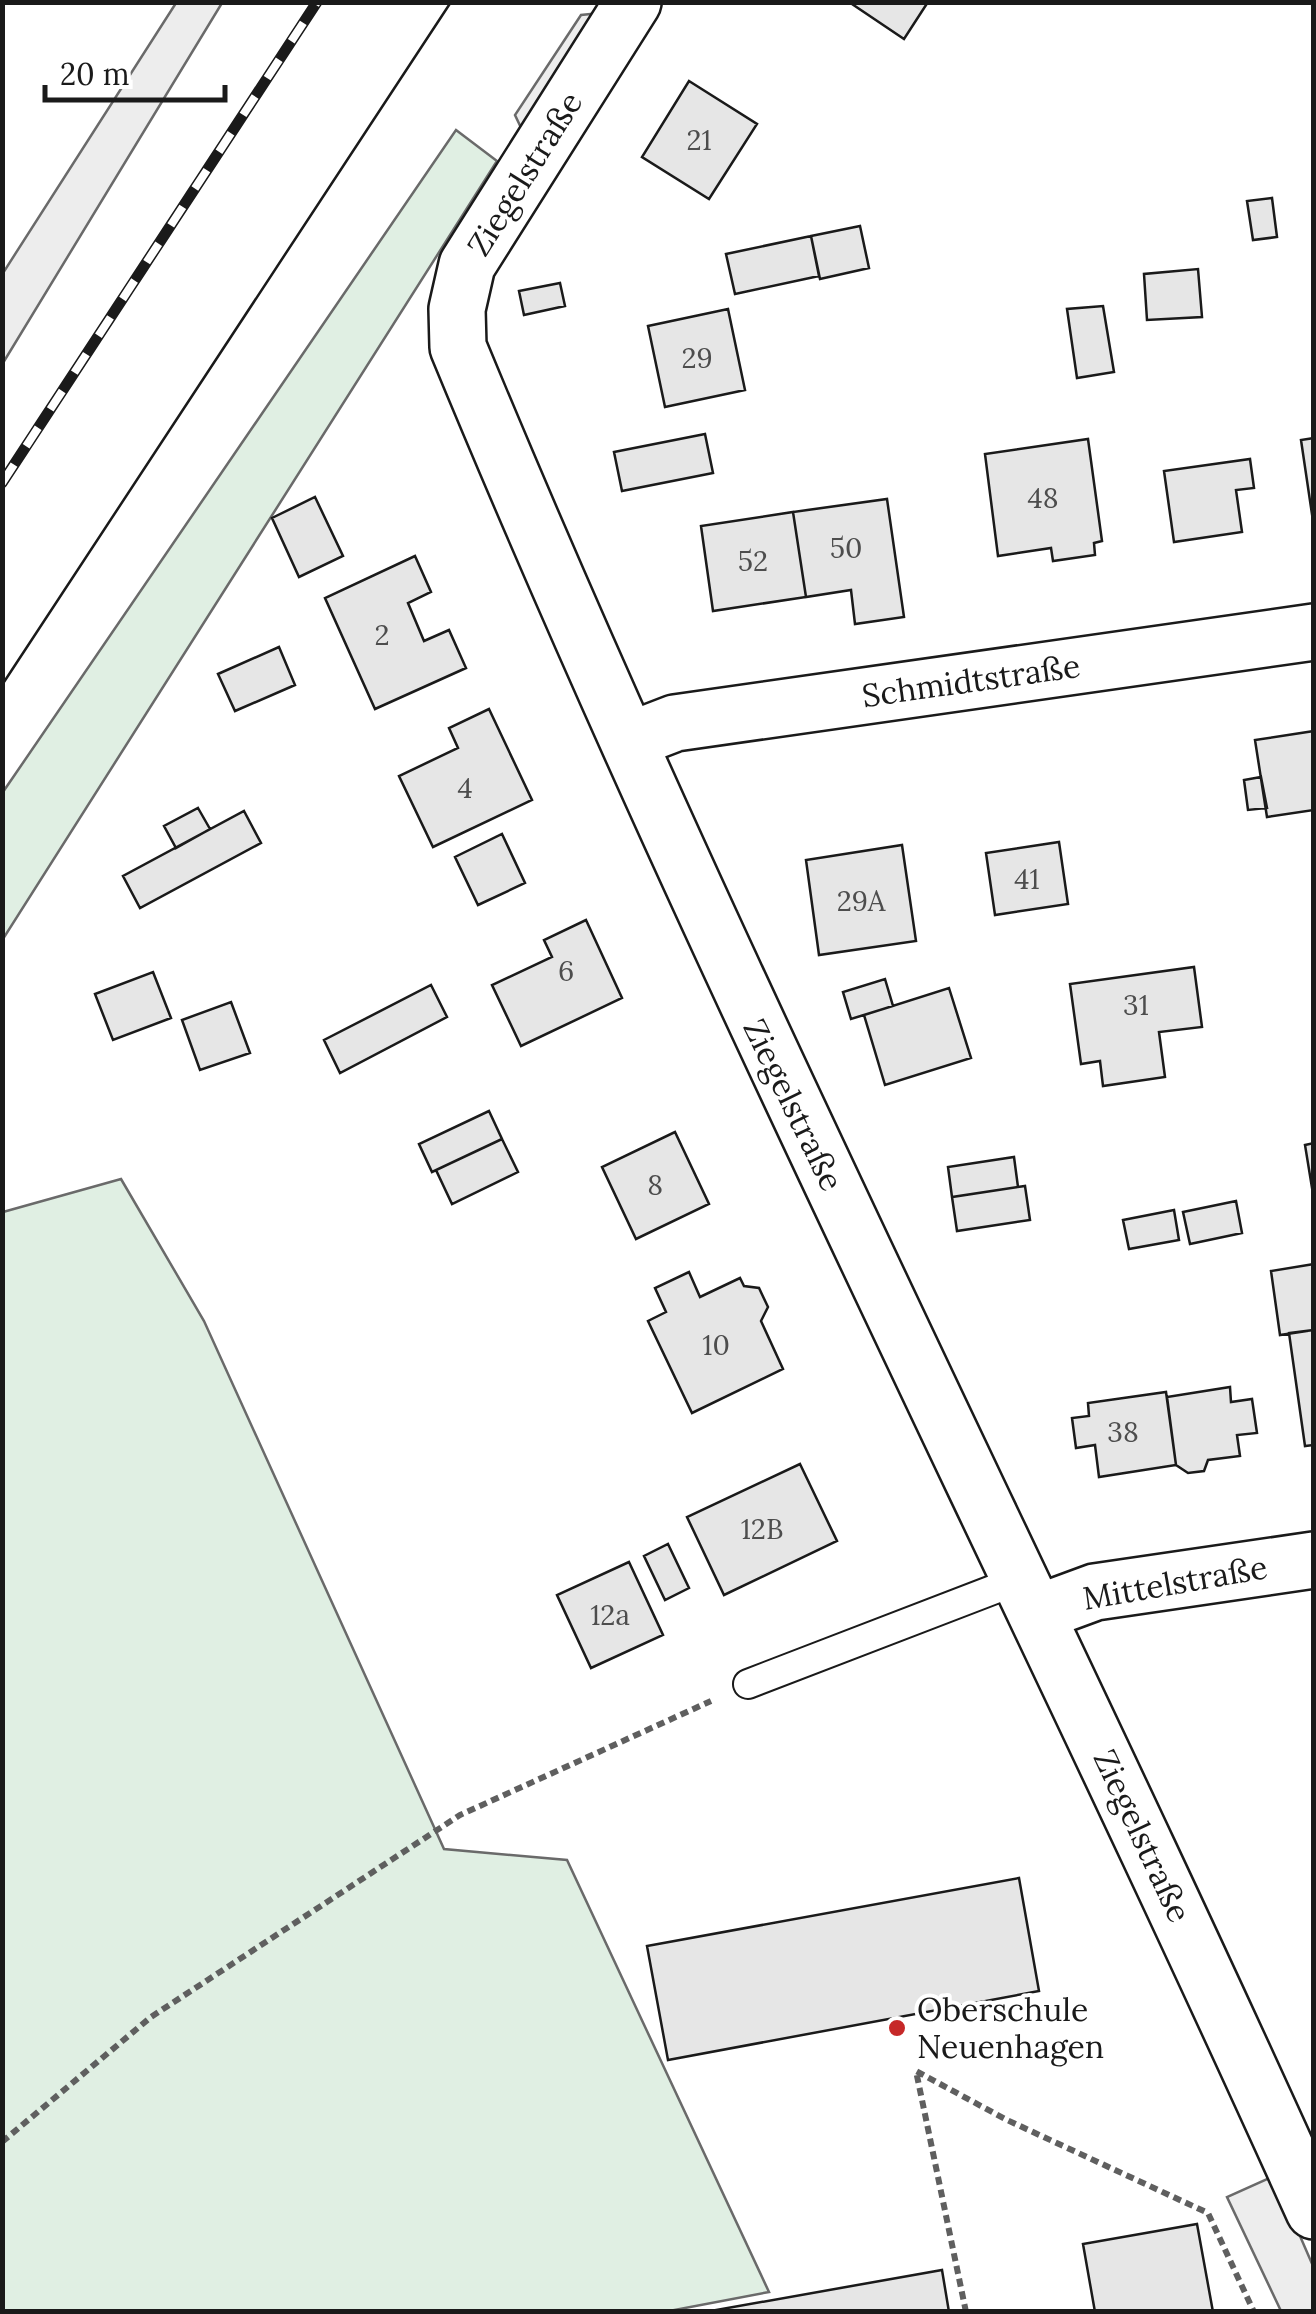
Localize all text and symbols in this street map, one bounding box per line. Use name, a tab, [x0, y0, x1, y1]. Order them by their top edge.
scale bar	[45, 40, 225, 102]
text: 20 m	[60, 55, 129, 93]
street label: Ziegelstraße	[458, 84, 591, 263]
house number: 21	[686, 122, 712, 158]
house number: 29	[681, 340, 713, 376]
house number: 48	[1028, 480, 1058, 516]
house number: 50	[830, 530, 862, 566]
house number: 52	[738, 543, 768, 579]
house number: 2	[374, 617, 390, 653]
street label: Schmidtstraße	[859, 645, 1083, 716]
house number: 4	[457, 770, 473, 806]
house number: 41	[1014, 861, 1040, 897]
house number: 29A	[837, 883, 886, 919]
house number: 6	[558, 953, 574, 989]
house number: 31	[1123, 987, 1149, 1023]
street label: Ziegelstraße	[734, 1012, 853, 1197]
house number: 8	[647, 1167, 663, 1203]
house number: 10	[702, 1327, 730, 1363]
house number: 38	[1107, 1414, 1139, 1450]
house number: 12B	[741, 1511, 783, 1547]
street label: Mittelstraße	[1080, 1546, 1270, 1619]
house number: 12a	[590, 1597, 630, 1633]
street label: Ziegelstraße	[1085, 1743, 1200, 1929]
place label: Oberschule Neuenhagen	[917, 1989, 1104, 2067]
marker: Oberschule Neuenhagen	[886, 2017, 908, 2039]

